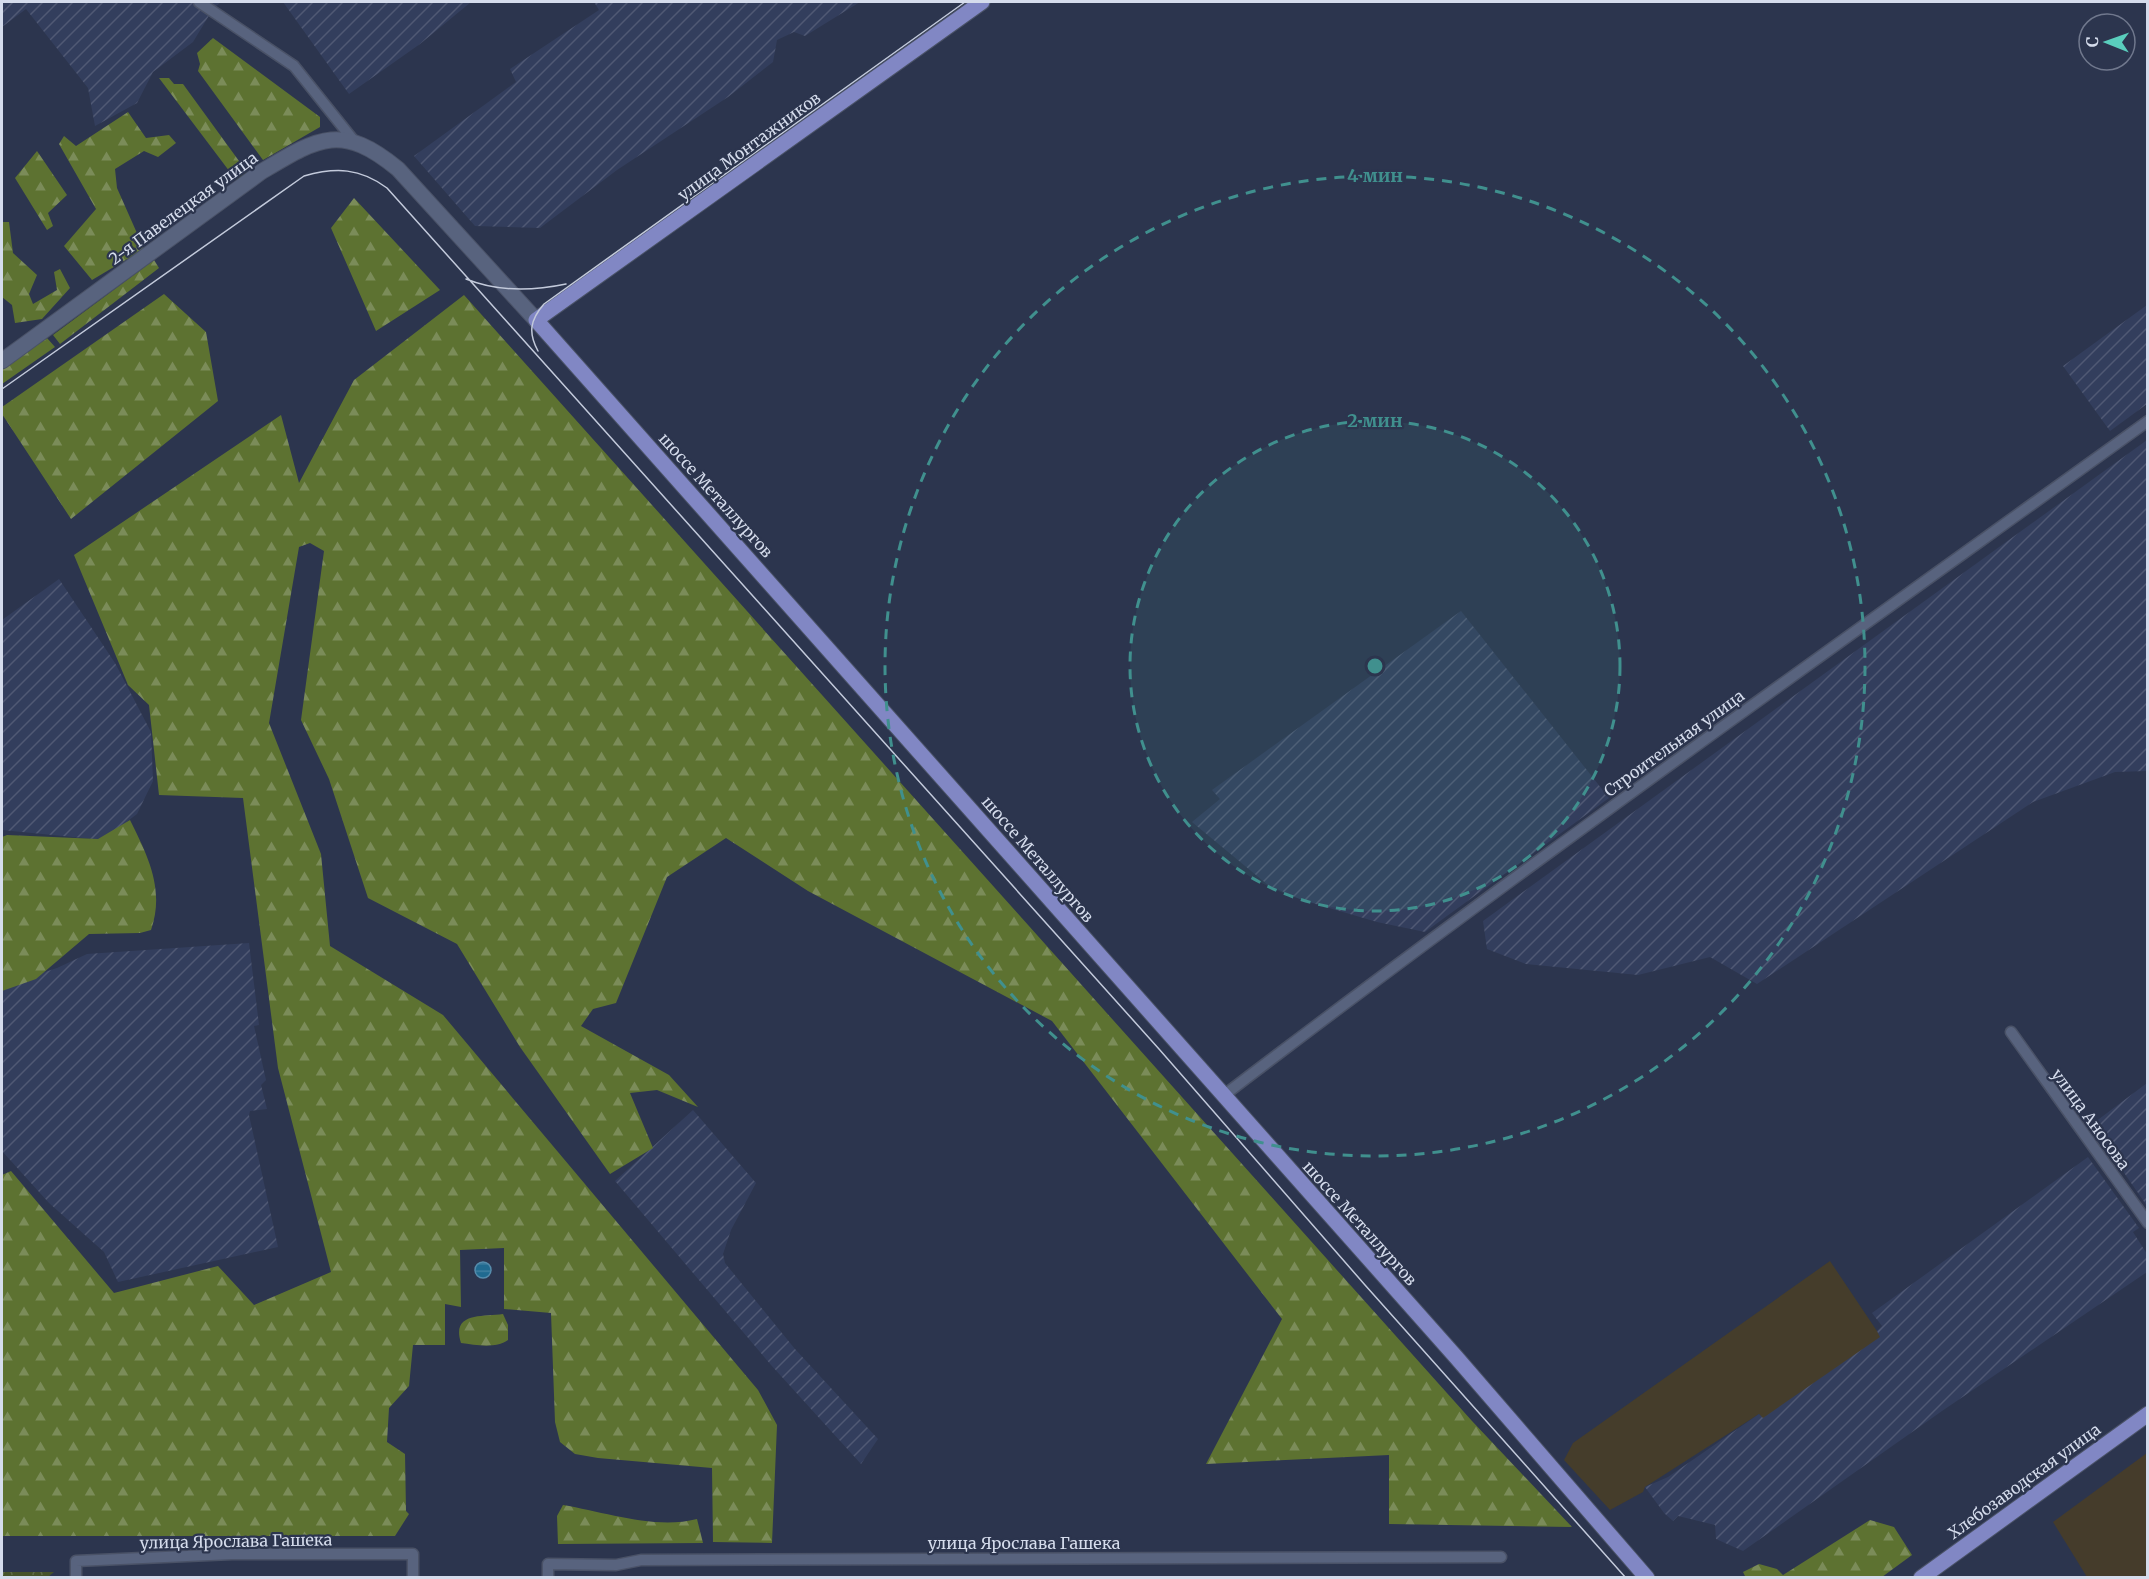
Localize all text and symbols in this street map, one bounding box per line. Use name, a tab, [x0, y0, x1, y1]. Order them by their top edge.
north arrow	[2077, 12, 2137, 72]
text: С	[2082, 36, 2102, 47]
street label: улица Монтажников	[674, 87, 824, 205]
street label: 2-я Павелецкая улица	[105, 147, 262, 269]
text: 4 мин	[1347, 164, 1403, 187]
text: 2 мин	[1347, 409, 1403, 432]
street label: шоссе Металлургов	[655, 429, 777, 561]
centre of rings	[1365, 656, 1385, 676]
street label: Строительная улица	[1600, 685, 1748, 801]
street label: шоссе Металлургов	[978, 792, 1098, 926]
street label: улица Аносова	[2048, 1064, 2135, 1174]
street label: шоссе Металлургов	[1299, 1157, 1421, 1289]
street label: Хлебозаводская улица	[1944, 1419, 2105, 1543]
street label: улица Ярослава Гашека	[139, 1529, 333, 1553]
street label: улица Ярослава Гашека	[928, 1533, 1121, 1553]

